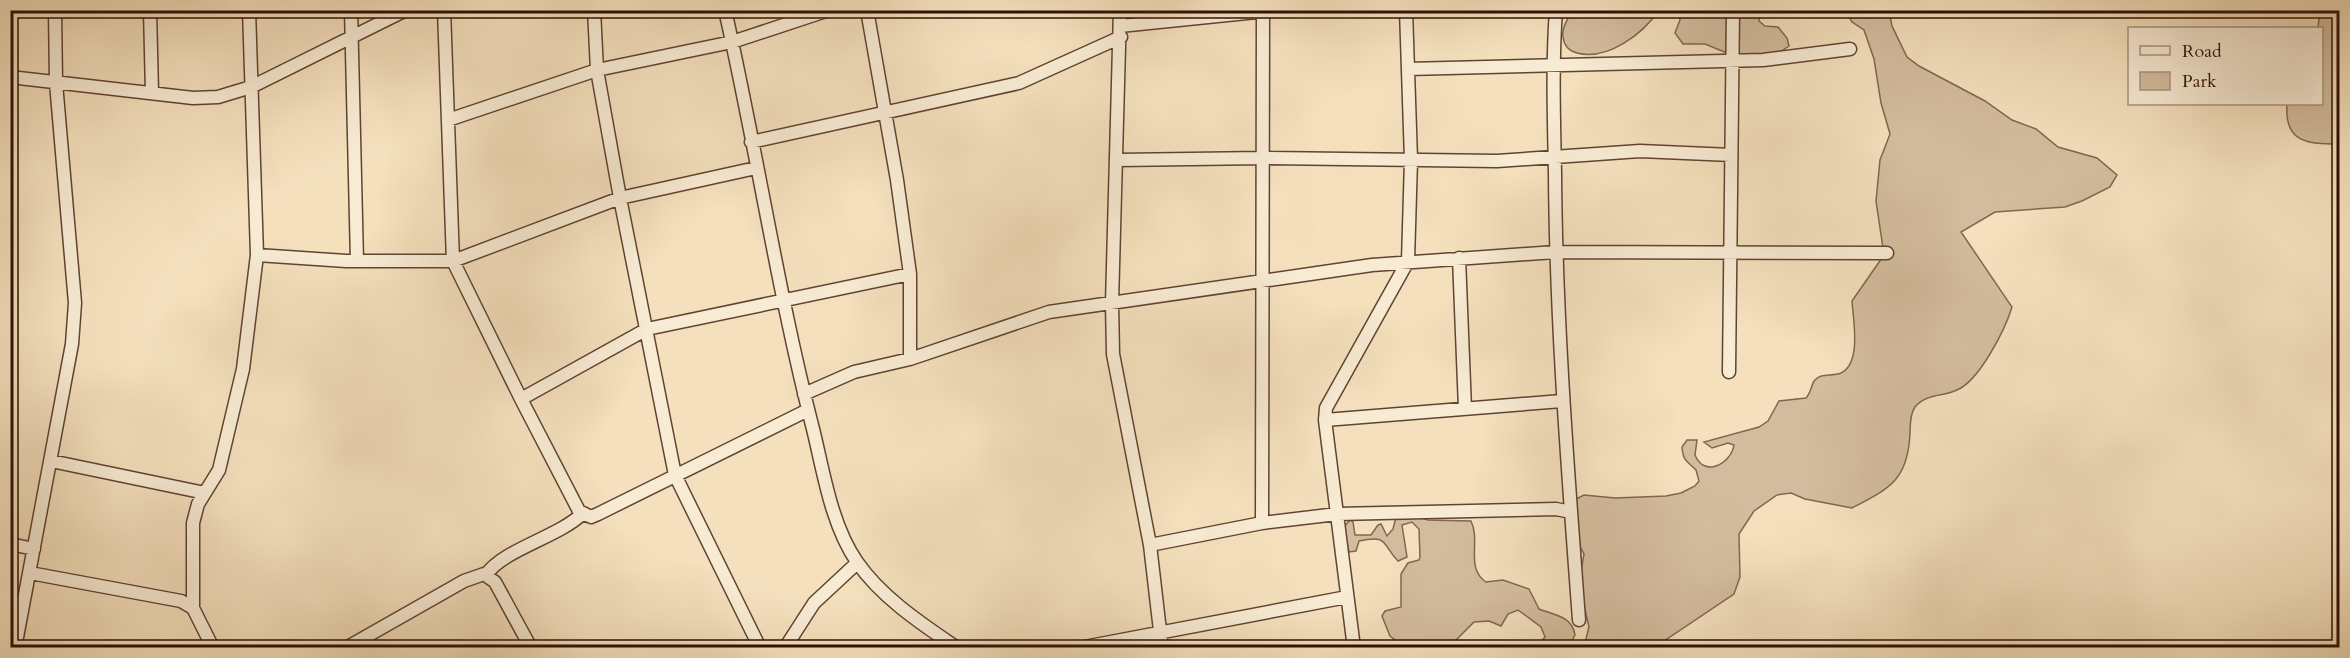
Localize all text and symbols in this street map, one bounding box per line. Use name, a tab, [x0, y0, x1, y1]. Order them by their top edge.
legend	[2128, 27, 2323, 105]
text: Road	[2182, 39, 2222, 64]
text: Park	[2182, 69, 2217, 94]

